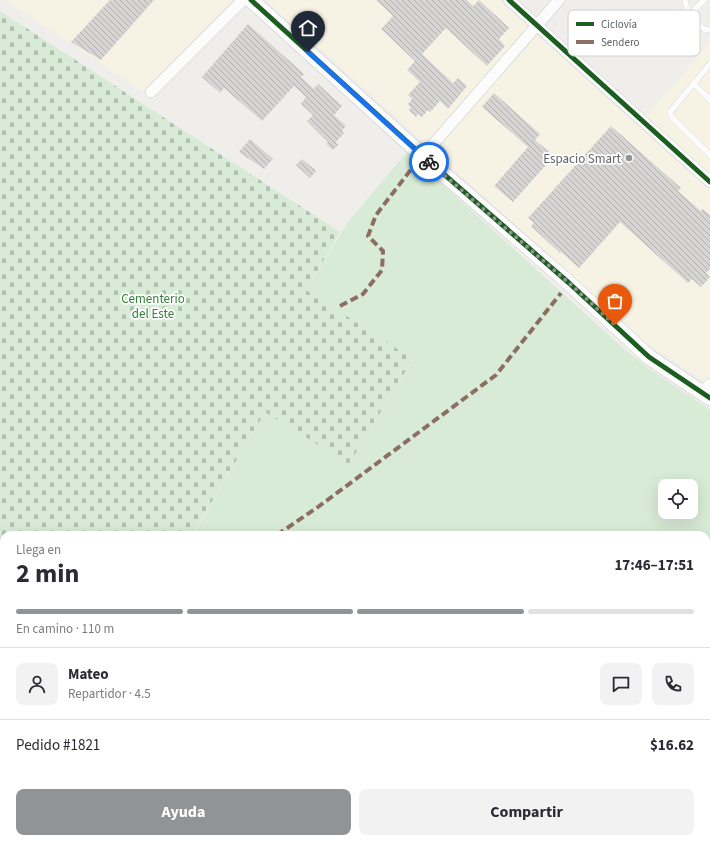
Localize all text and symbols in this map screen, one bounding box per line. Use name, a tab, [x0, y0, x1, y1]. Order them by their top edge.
legend	[568, 10, 700, 56]
pin	[291, 11, 325, 52]
icon: home	[297, 17, 319, 39]
text: Ciclovía	[601, 17, 637, 32]
text: Sendero	[601, 35, 640, 50]
courier	[409, 142, 449, 182]
place label: Espacio Smart	[543, 150, 622, 168]
icon: bike	[418, 151, 440, 173]
marker: Espacio Smart	[624, 153, 634, 163]
pin	[598, 284, 632, 325]
park label: Cementerio del Este	[121, 290, 185, 323]
icon: bag	[604, 290, 626, 312]
map controls	[658, 479, 698, 519]
button: locate	[658, 479, 698, 519]
text: Llega en	[16, 541, 61, 559]
text: 2 min	[16, 555, 79, 592]
text: 17:46–17:51	[614, 555, 694, 576]
text: En camino · 110 m	[16, 620, 114, 638]
button: person	[16, 663, 58, 705]
button: chat	[600, 663, 642, 705]
button: phone	[652, 663, 694, 705]
text: Mateo	[68, 664, 109, 685]
text: Repartidor · 4.5	[68, 685, 151, 703]
text: Pedido #1821	[16, 735, 100, 756]
text: $16.62	[650, 735, 694, 756]
button: Ayuda	[16, 789, 351, 835]
button: Compartir	[359, 789, 694, 835]

